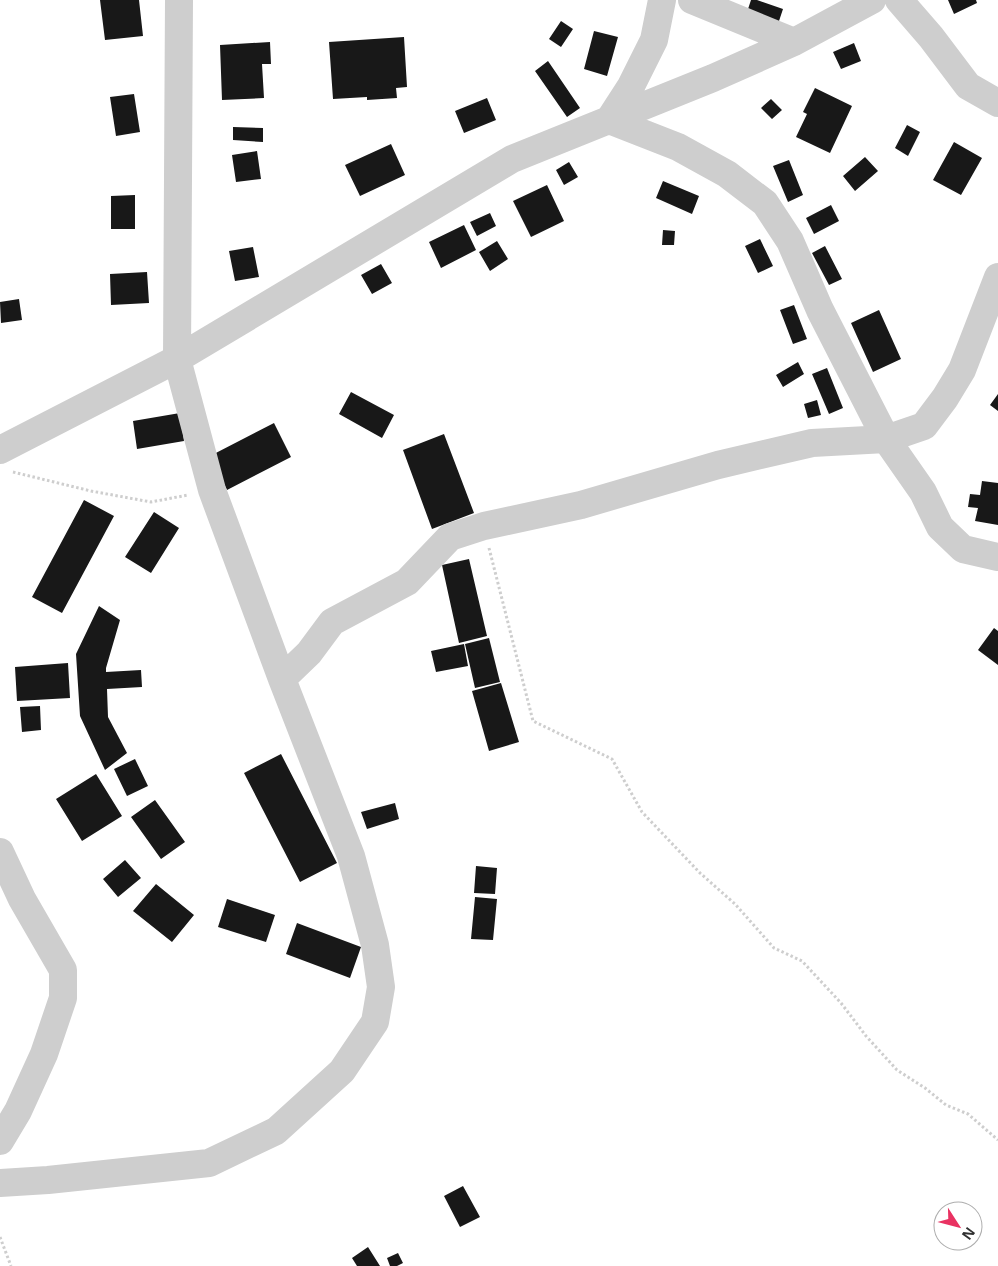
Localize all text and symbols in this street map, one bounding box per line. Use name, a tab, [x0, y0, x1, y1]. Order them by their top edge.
north arrow	[933, 1201, 983, 1251]
text: N	[958, 1224, 980, 1244]

